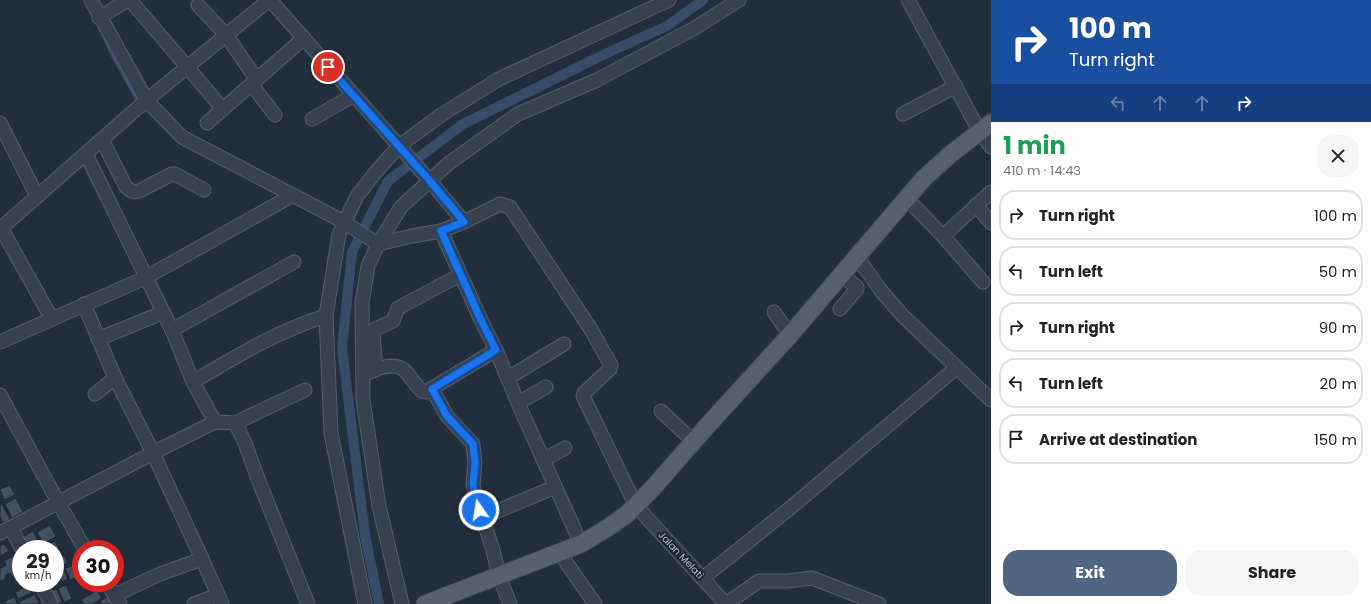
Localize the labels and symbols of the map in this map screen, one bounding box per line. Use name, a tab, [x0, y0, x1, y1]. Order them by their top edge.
pin	[311, 50, 345, 84]
position arrow	[458, 489, 500, 531]
street label: Jalan Melati	[655, 528, 707, 582]
speed limit sign: 30	[72, 540, 124, 592]

